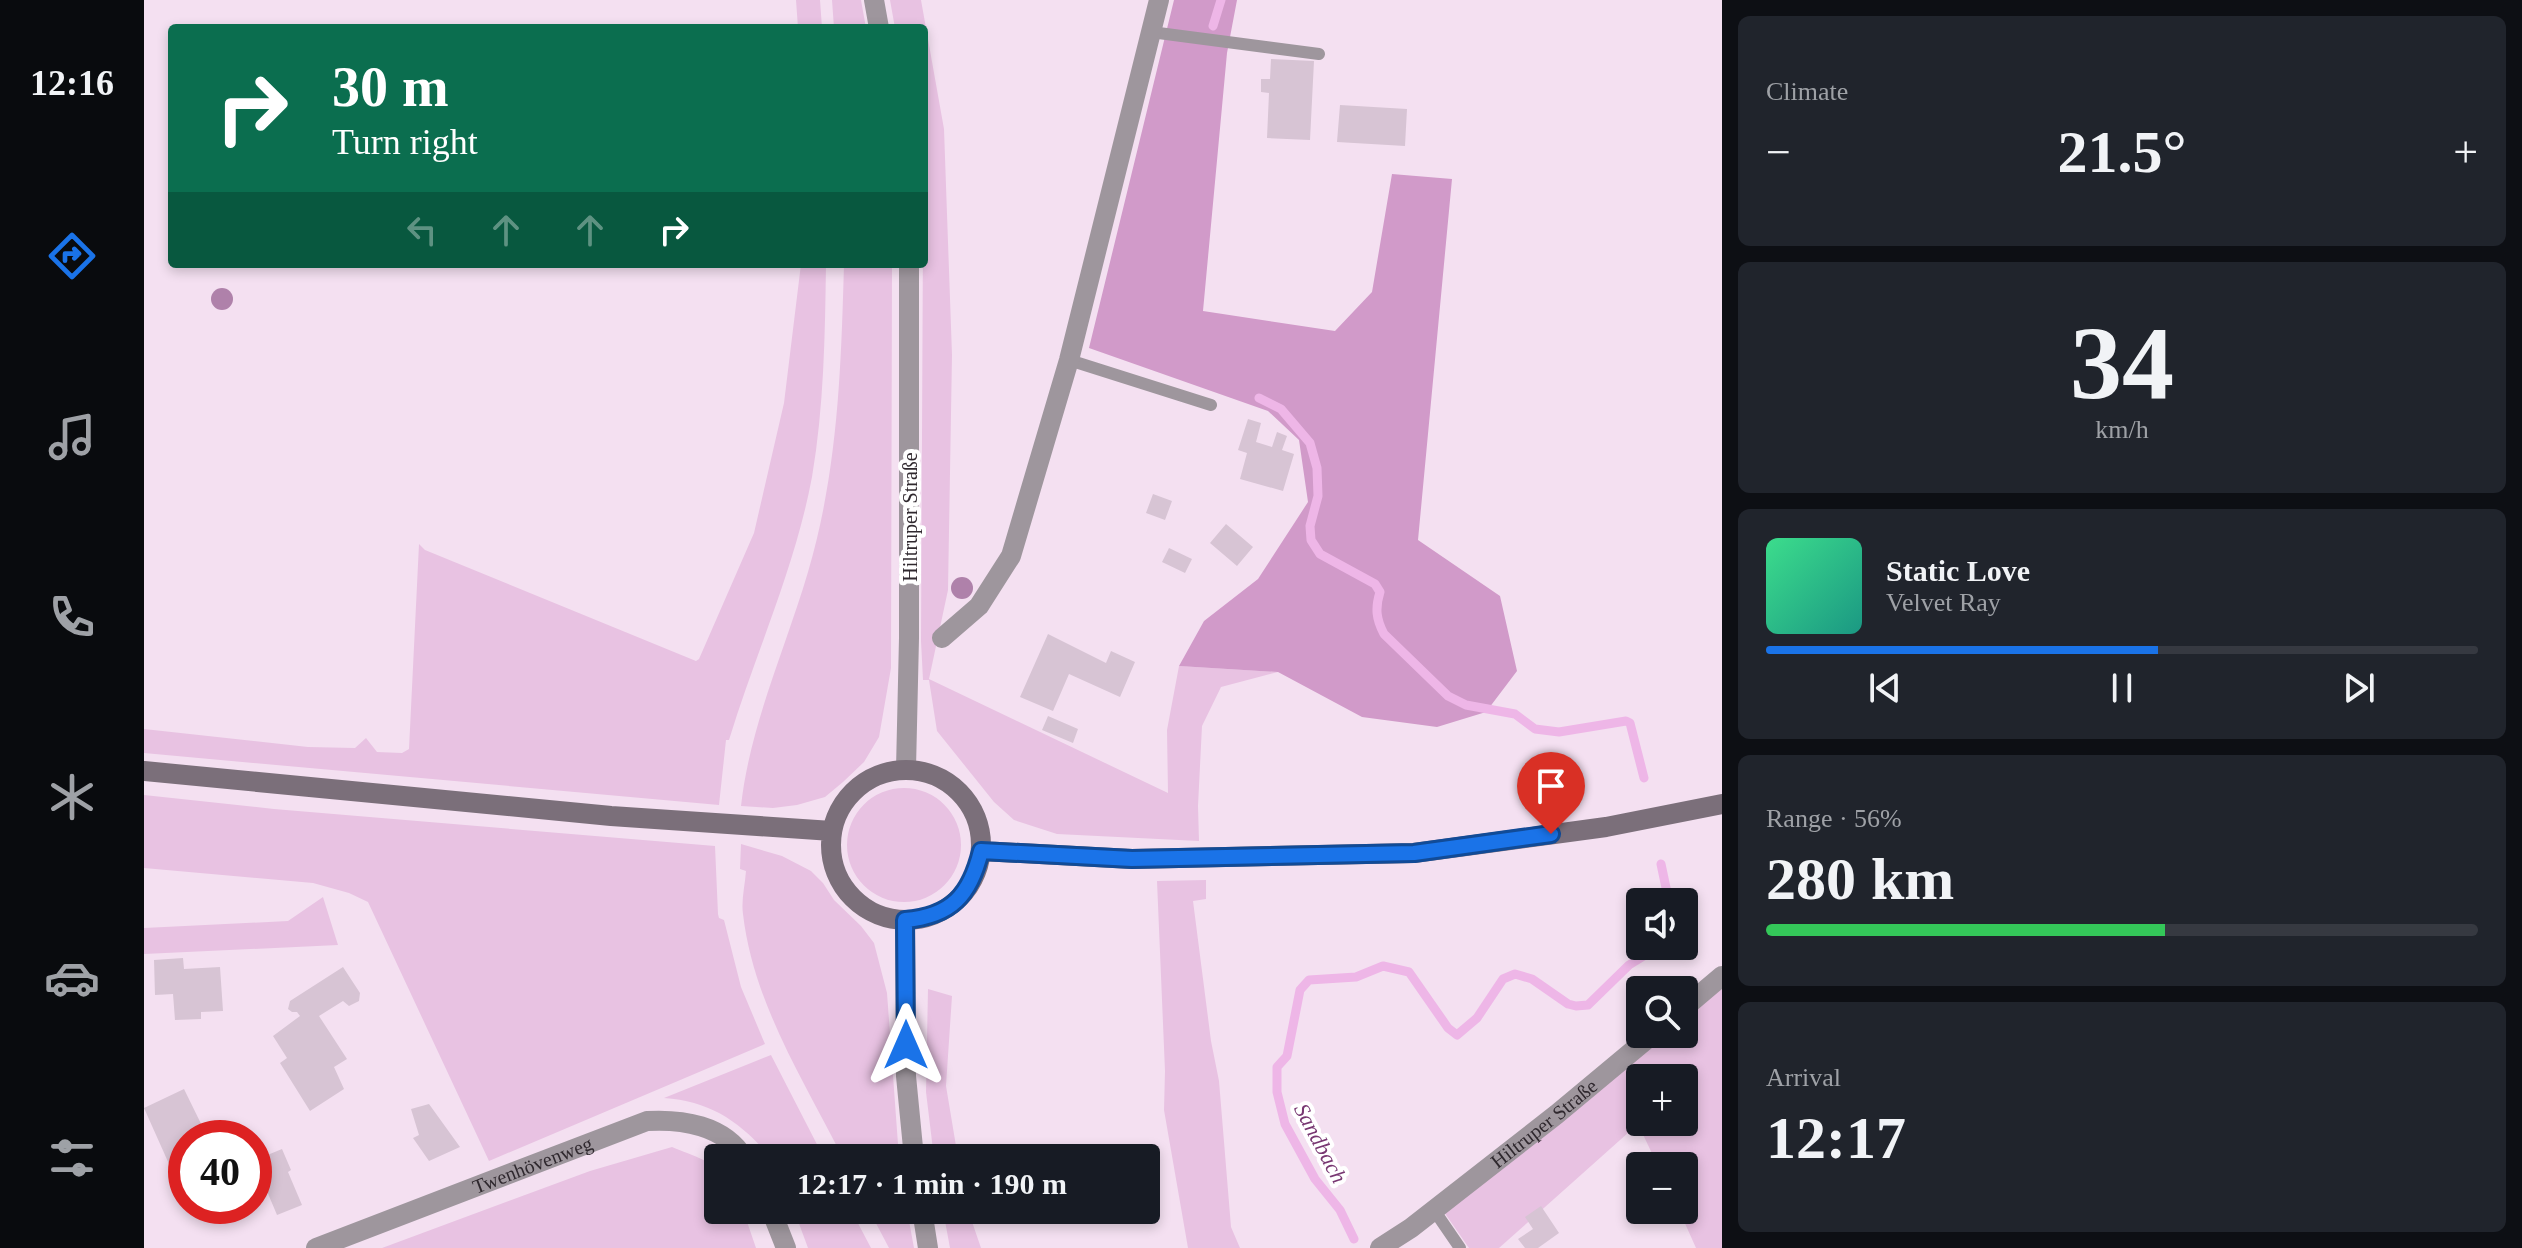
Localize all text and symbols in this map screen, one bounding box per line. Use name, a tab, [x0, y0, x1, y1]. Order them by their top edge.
icon: right	[200, 56, 304, 160]
text: 30 m	[332, 56, 449, 118]
text: 12:16	[30, 63, 114, 103]
text: Climate	[1766, 77, 1848, 106]
text: 21.5°	[2058, 119, 2187, 185]
text: Turn right	[332, 122, 478, 162]
text: −	[1766, 128, 1791, 177]
text: +	[2453, 128, 2478, 177]
icon: left	[400, 208, 444, 252]
icon: ahead	[484, 208, 528, 252]
icon: ahead	[568, 208, 612, 252]
icon: right	[652, 208, 696, 252]
icon: directions	[44, 228, 100, 284]
text: 34	[2070, 305, 2174, 420]
icon: music	[44, 409, 100, 465]
text: km/h	[2095, 415, 2149, 444]
street label: Hiltruper Straße	[899, 452, 922, 582]
text: Static Love	[1886, 554, 2030, 587]
text: Velvet Ray	[1886, 588, 2001, 617]
icon: phone	[44, 589, 100, 645]
icon: previous	[1863, 666, 1907, 710]
icon: pause	[2100, 666, 2144, 710]
icon: next	[2337, 666, 2381, 710]
pin	[1517, 752, 1585, 834]
icon: arrive	[1529, 764, 1573, 808]
icon: climate	[44, 769, 100, 825]
text: Range · 56%	[1766, 804, 1902, 833]
text: 280 km	[1766, 846, 1954, 912]
map controls	[1626, 888, 1698, 1224]
button: sound	[1626, 888, 1698, 960]
icon: car	[44, 950, 100, 1006]
button: search	[1626, 976, 1698, 1048]
position arrow	[864, 1003, 948, 1087]
text: Arrival	[1766, 1063, 1841, 1092]
button: +	[1626, 1064, 1698, 1136]
street label: Hiltruper Straße	[1486, 1074, 1601, 1172]
water label: Sandbach	[1289, 1099, 1352, 1187]
text: 12:17	[1766, 1105, 1906, 1171]
speed limit sign: 40	[168, 1120, 272, 1224]
icon: filters	[44, 1130, 100, 1186]
street label: Twenhövenweg	[470, 1132, 596, 1198]
button: −	[1626, 1152, 1698, 1224]
text: 12:17 · 1 min · 190 m	[797, 1167, 1067, 1200]

